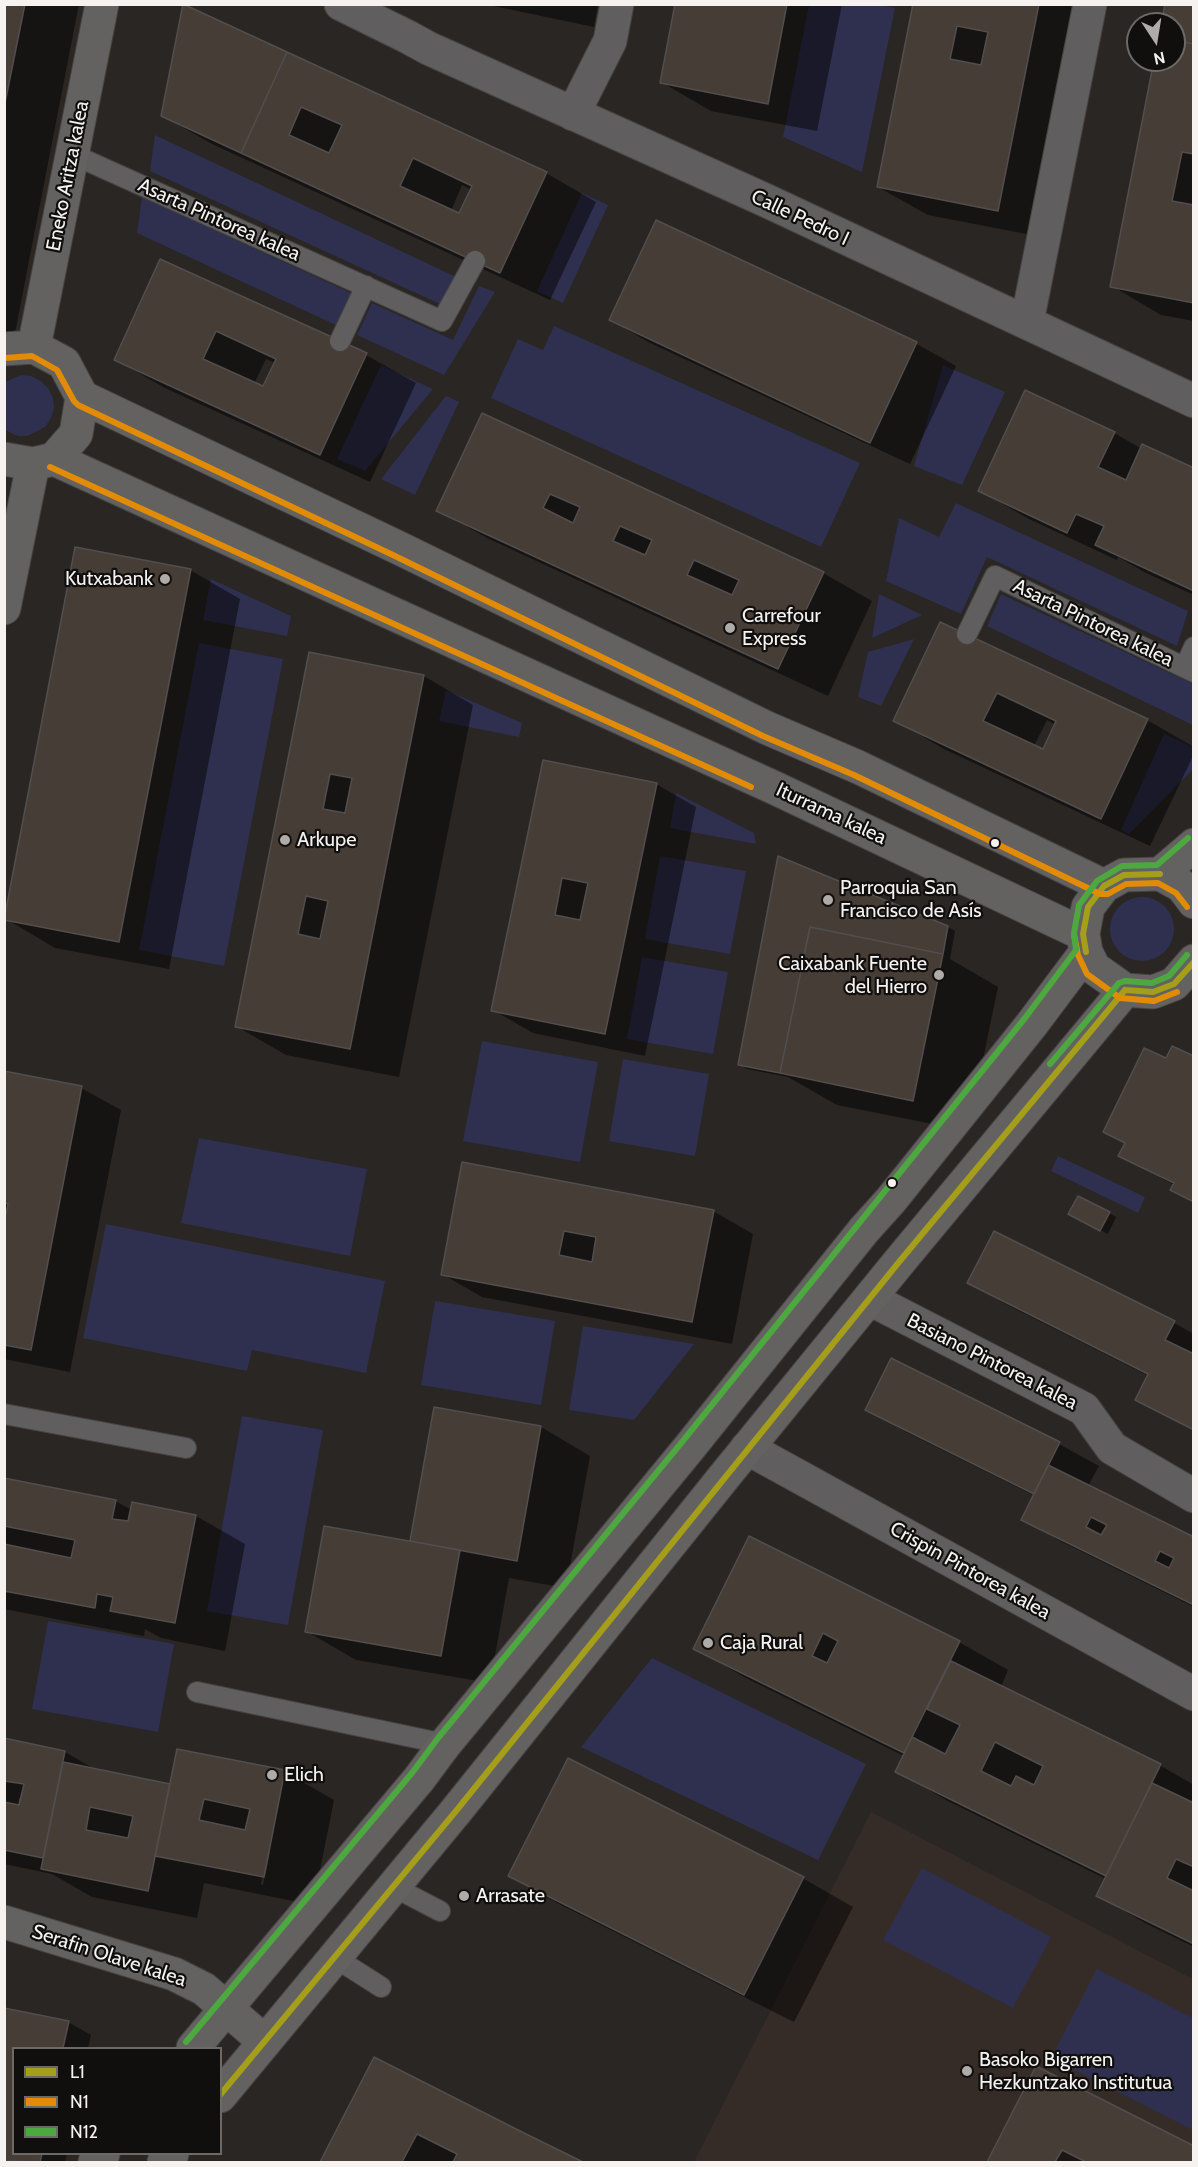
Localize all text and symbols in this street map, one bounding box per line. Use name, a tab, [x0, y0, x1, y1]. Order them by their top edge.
north arrow	[1126, 12, 1186, 72]
text: N	[1152, 48, 1167, 69]
street label: Eneko Aritza kalea	[42, 99, 94, 253]
street label: Asarta Pintorea kalea	[134, 173, 304, 267]
street label: Calle Pedro I	[747, 185, 853, 251]
place label: Kutxabank	[65, 567, 153, 591]
marker: Kutxabank	[158, 572, 172, 586]
street label: Asarta Pintorea kalea	[1009, 574, 1177, 672]
place label: Carrefour Express	[742, 604, 821, 651]
marker: Carrefour Express	[723, 621, 737, 635]
street label: Iturrama kalea	[772, 778, 890, 850]
place label: Arkupe	[297, 828, 356, 852]
marker: Arkupe	[278, 833, 292, 847]
unlabelled marker	[989, 837, 1001, 849]
place label: Parroquia San Francisco de Asís	[840, 876, 982, 923]
marker: Parroquia San Francisco de Asís	[821, 893, 835, 907]
place label: Caixabank Fuente del Hierro	[778, 952, 927, 999]
marker: Caixabank Fuente del Hierro	[932, 968, 946, 982]
unlabelled marker	[886, 1177, 898, 1189]
street label: Basiano Pintorea kalea	[903, 1309, 1081, 1415]
street label: Crispin Pintorea kalea	[886, 1517, 1054, 1625]
place label: Caja Rural	[720, 1631, 803, 1655]
marker: Caja Rural	[701, 1636, 715, 1650]
place label: Elich	[284, 1763, 324, 1787]
marker: Elich	[265, 1768, 279, 1782]
place label: Arrasate	[476, 1884, 545, 1908]
marker: Arrasate	[457, 1889, 471, 1903]
street label: Serafin Olave kalea	[29, 1920, 189, 1992]
legend	[12, 2047, 222, 2155]
place label: Basoko Bigarren Hezkuntzako Institutua	[979, 2048, 1172, 2095]
text: L1	[70, 2061, 85, 2083]
marker: Basoko Bigarren Hezkuntzako Institutua	[960, 2064, 974, 2078]
text: N1	[70, 2091, 89, 2113]
text: N12	[70, 2121, 98, 2143]

